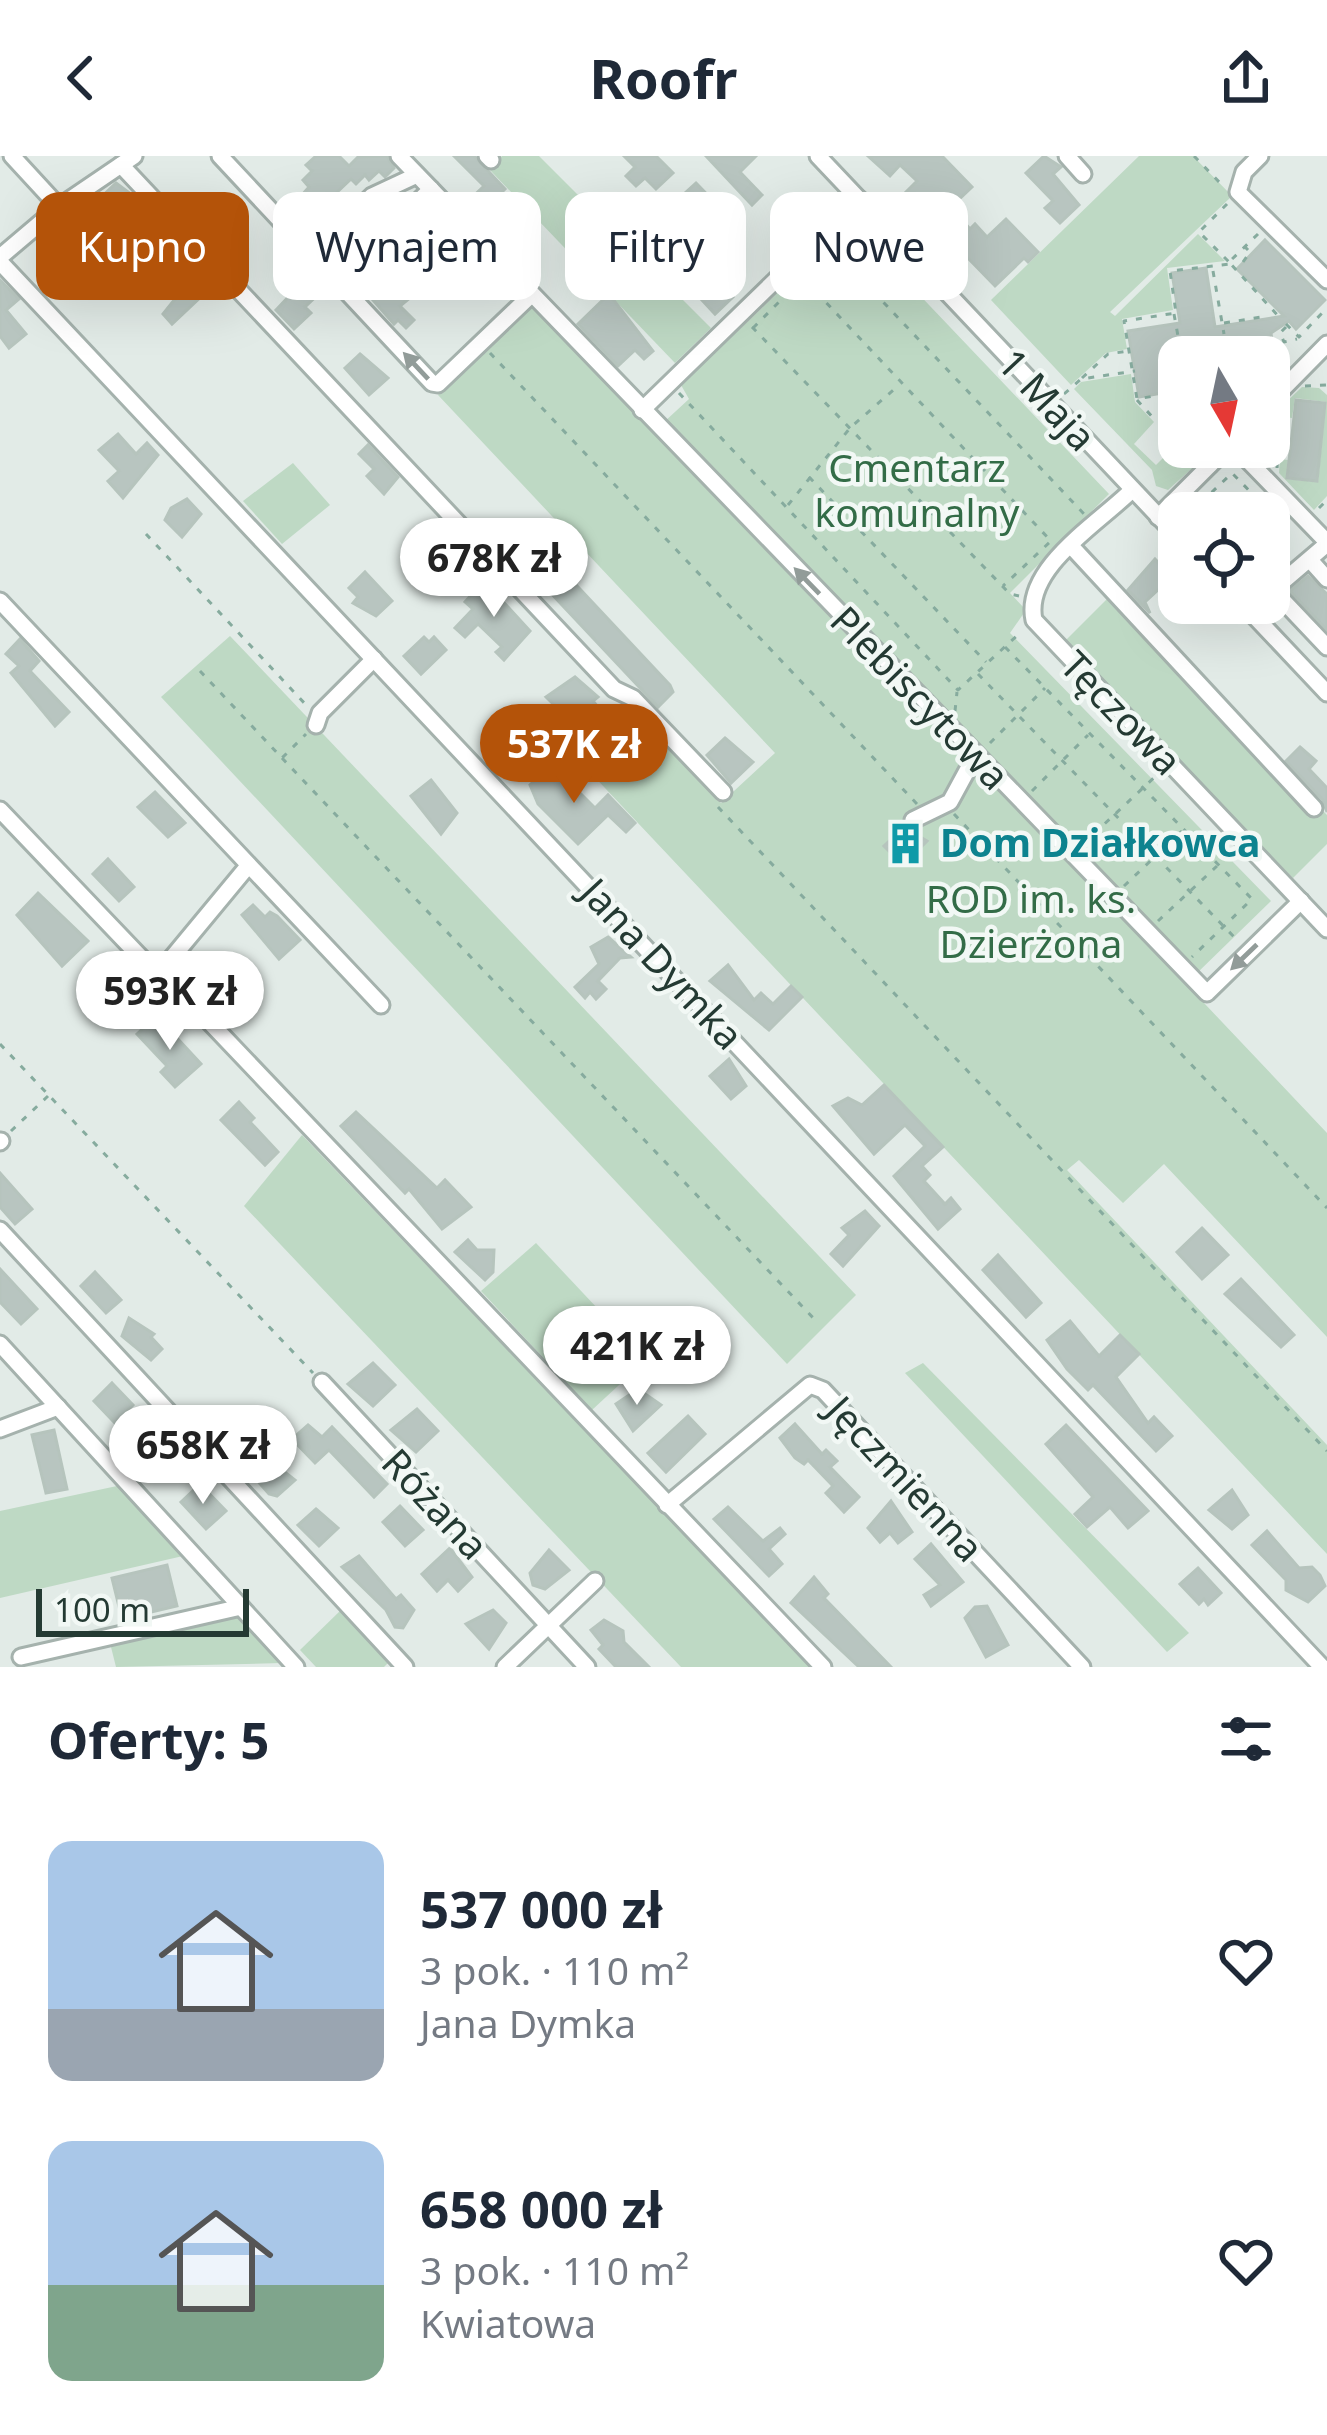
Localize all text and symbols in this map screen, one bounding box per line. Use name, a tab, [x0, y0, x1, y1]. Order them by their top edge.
text: Roofr	[590, 41, 737, 115]
icon: back	[48, 45, 114, 111]
icon: share	[1213, 45, 1279, 111]
chip: Kupno	[36, 192, 249, 300]
chip: Wynajem	[273, 192, 541, 300]
chip: Filtry	[565, 192, 746, 300]
chip: Nowe	[770, 192, 968, 300]
street label: 1 Maja	[987, 336, 1109, 462]
north arrow	[1158, 336, 1290, 468]
map controls	[1158, 336, 1290, 624]
one-way arrow	[402, 351, 430, 380]
park label: Cmentarz komunalny	[814, 440, 1020, 538]
button: locate	[1158, 492, 1290, 624]
pin: 678K zł	[383, 518, 605, 620]
text: 678K zł	[427, 530, 561, 583]
one-way arrow	[793, 567, 821, 596]
street label: Plebiscytowa	[820, 594, 1022, 800]
street label: Tęczowa	[1050, 638, 1194, 786]
pin: 537K zł	[463, 704, 685, 806]
text: 537K zł	[507, 716, 641, 769]
place label: Dom Działkowca	[940, 815, 1260, 868]
building icon: Dom Działkowca	[883, 820, 929, 866]
street label: Jana Dymka	[567, 863, 756, 1060]
park label: ROD im. ks. Dzierżona	[926, 871, 1136, 969]
one-way arrow	[1230, 943, 1258, 971]
pin: 593K zł	[59, 951, 281, 1053]
text: 593K zł	[103, 963, 237, 1016]
pin: 421K zł	[526, 1306, 748, 1408]
text: 421K zł	[570, 1318, 704, 1371]
street label: Jęczmienna	[813, 1381, 997, 1572]
pin: 658K zł	[92, 1405, 314, 1507]
text: 658K zł	[136, 1417, 270, 1470]
street label: Różana	[371, 1436, 501, 1570]
scale bar	[36, 1583, 249, 1636]
text: 100 m	[54, 1587, 150, 1632]
text: Oferty: 5	[48, 1704, 269, 1774]
icon: filters	[1213, 1706, 1279, 1772]
text: 537 000 zł	[420, 1873, 662, 1943]
icon: home	[144, 1889, 288, 2033]
icon: heart	[1213, 1928, 1279, 1994]
text: 3 pok. · 110 m²	[420, 1943, 689, 1996]
text: Jana Dymka	[420, 1996, 636, 2049]
text: 658 000 zł	[420, 2173, 662, 2243]
icon: home	[144, 2189, 288, 2333]
icon: heart	[1213, 2228, 1279, 2294]
text: 3 pok. · 110 m²	[420, 2243, 689, 2296]
text: Kwiatowa	[420, 2296, 596, 2349]

